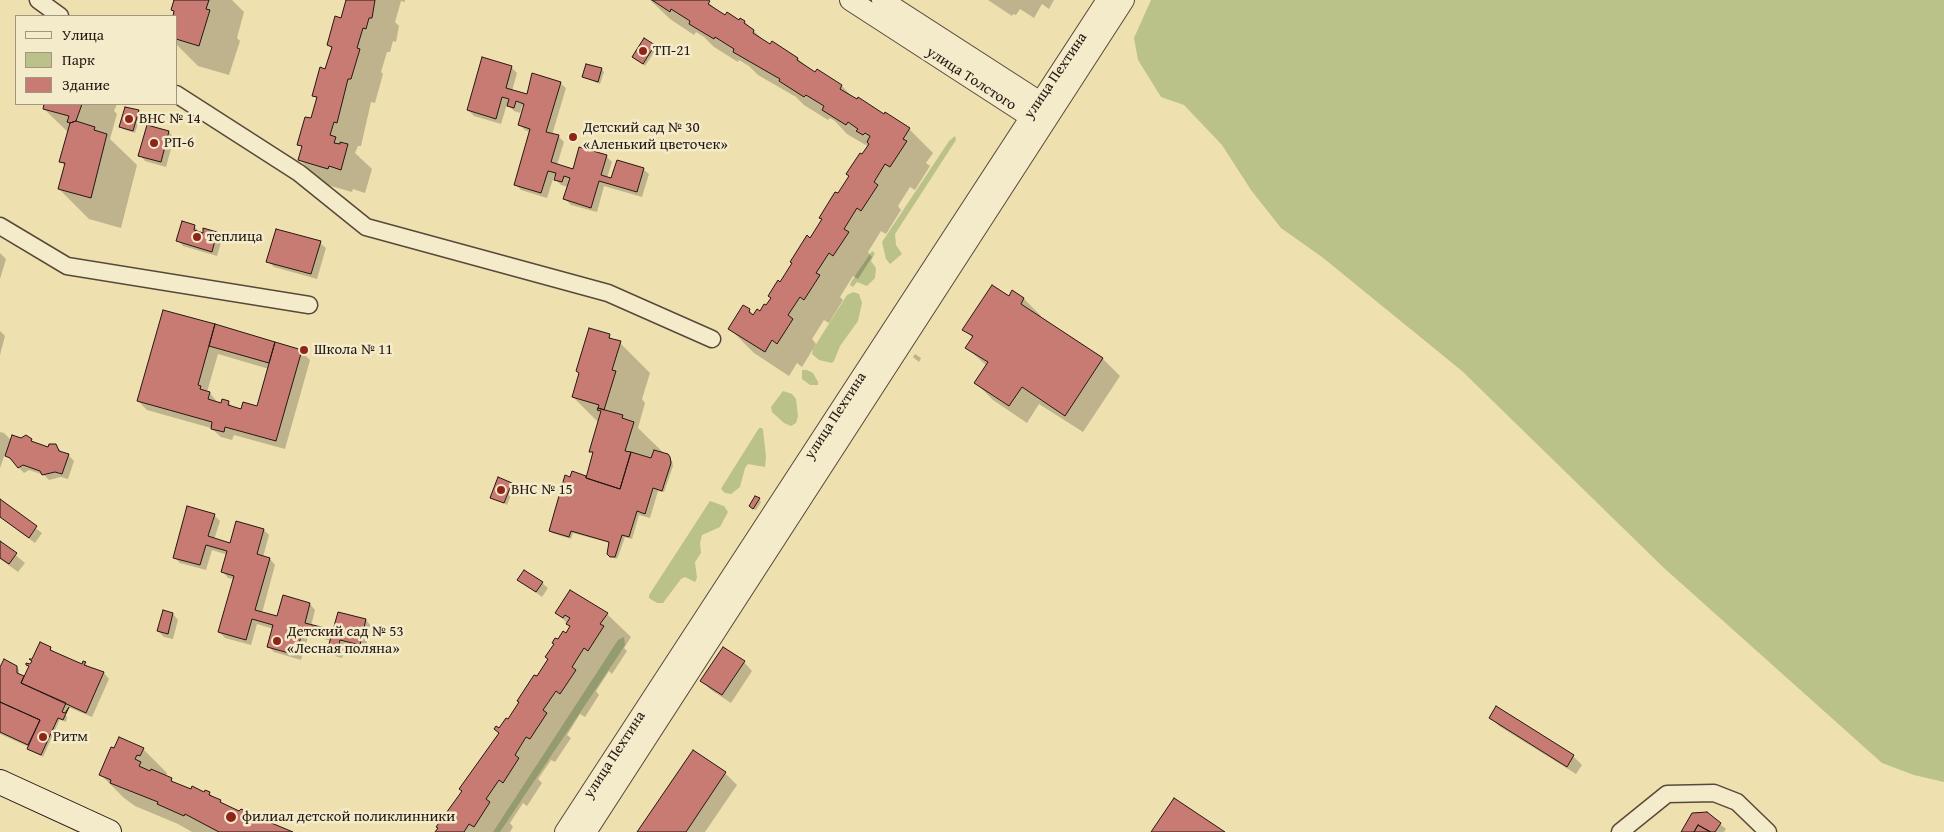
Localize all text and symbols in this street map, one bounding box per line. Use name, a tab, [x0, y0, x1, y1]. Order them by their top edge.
legend	[15, 15, 178, 105]
text: Улица	[62, 24, 104, 45]
street label: улица Пехтина	[1021, 29, 1091, 123]
place label: ТП-21	[653, 42, 691, 60]
street label: улица Толстого	[923, 43, 1019, 115]
marker: ТП-21	[637, 45, 649, 57]
text: Парк	[62, 49, 95, 70]
text: Здание	[62, 74, 110, 95]
place label: ВНС № 14	[139, 110, 201, 128]
marker: ВНС № 14	[123, 113, 135, 125]
place label: Детский сад № 30 «Аленький цветочек»	[583, 119, 728, 154]
marker: Детский сад № 30 «Аленький цветочек»	[567, 131, 579, 143]
place label: РП-6	[164, 134, 194, 152]
marker: РП-6	[148, 137, 160, 149]
place label: теплица	[207, 228, 263, 246]
marker: теплица	[191, 231, 203, 243]
place label: Школа № 11	[314, 341, 393, 359]
marker: Школа № 11	[298, 344, 310, 356]
street label: улица Пехтина	[801, 369, 871, 463]
place label: ВНС № 15	[511, 481, 573, 499]
marker: ВНС № 15	[495, 484, 507, 496]
place label: Детский сад № 53 «Лесная поляна»	[287, 623, 404, 658]
marker: Детский сад № 53 «Лесная поляна»	[271, 635, 283, 647]
street label: улица Пехтина	[580, 708, 650, 802]
place label: Ритм	[53, 728, 88, 746]
marker: Ритм	[37, 731, 49, 743]
place label: филиал детской поликлинники	[242, 808, 455, 826]
marker: филиал детской поликлинники	[224, 810, 238, 824]

